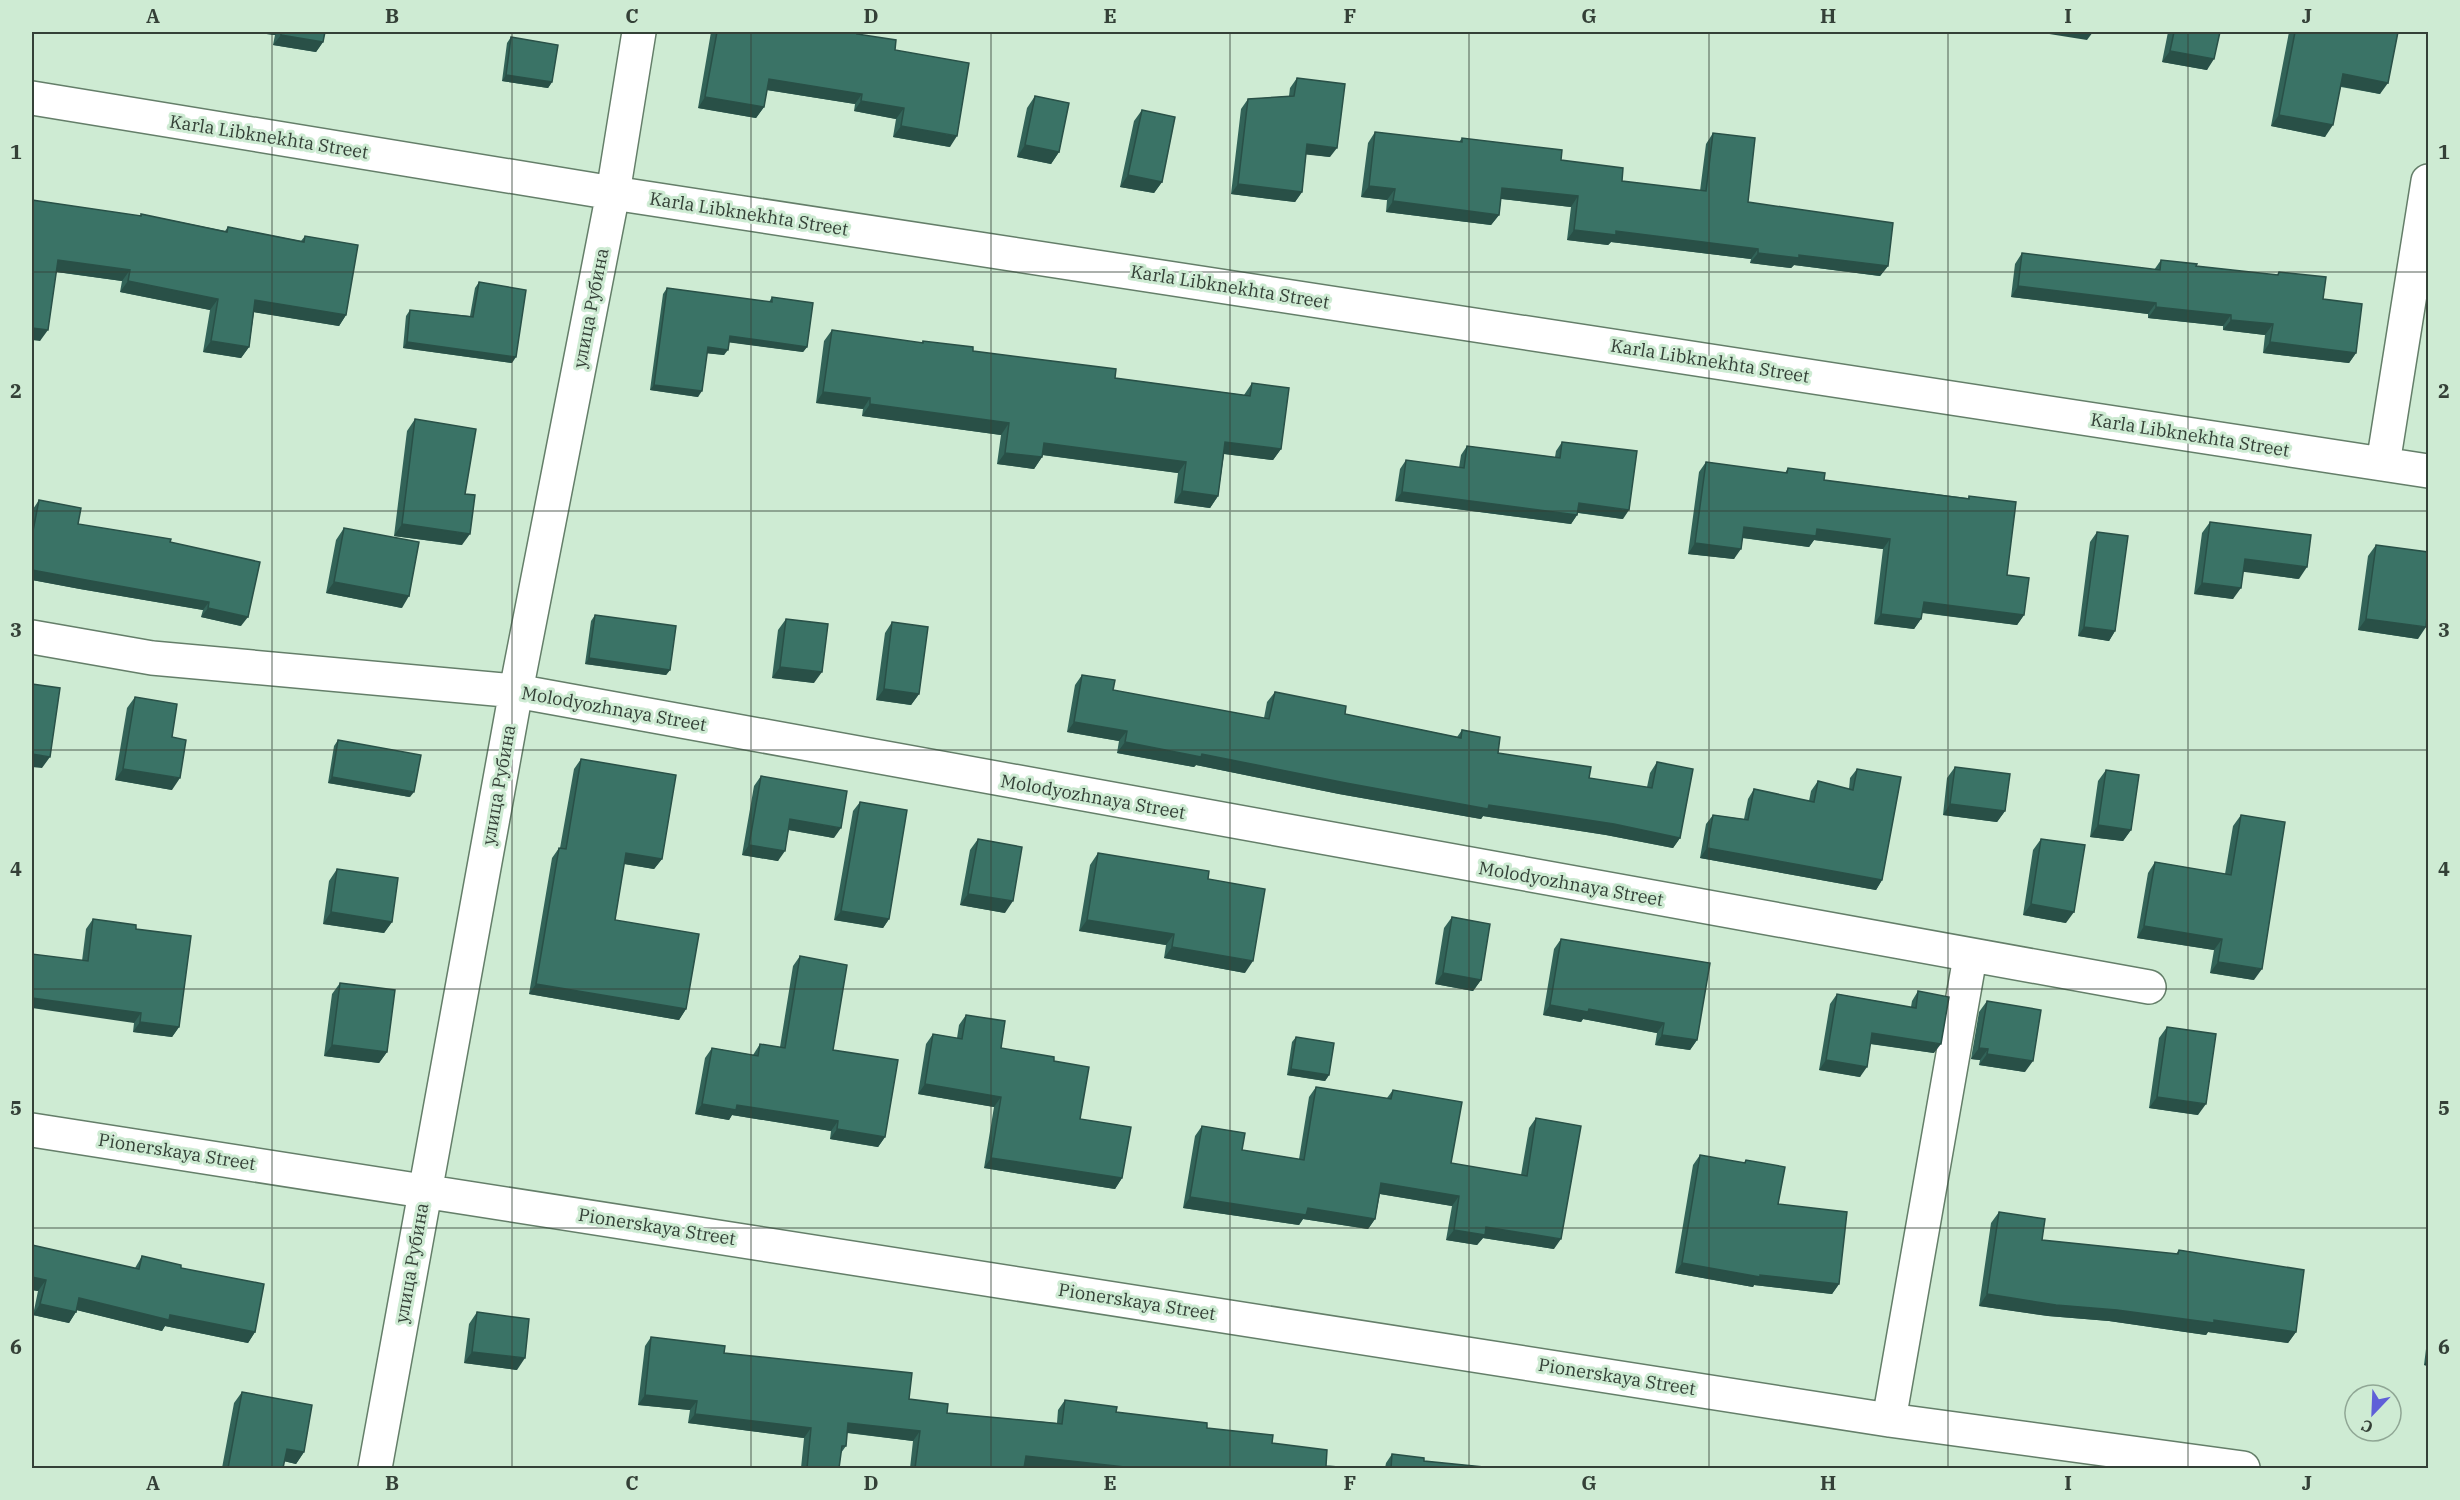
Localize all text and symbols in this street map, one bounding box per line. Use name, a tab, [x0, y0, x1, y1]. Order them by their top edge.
text: A	[146, 2, 160, 29]
text: B	[385, 2, 399, 29]
text: C	[625, 2, 639, 29]
text: D	[863, 2, 879, 29]
text: E	[1103, 2, 1117, 29]
text: F	[1344, 2, 1356, 29]
text: G	[1581, 2, 1597, 29]
text: H	[1820, 2, 1836, 29]
text: I	[2064, 2, 2072, 29]
text: J	[2302, 2, 2312, 29]
street label: Karla Libknekhta Street	[168, 109, 370, 164]
text: 1	[10, 138, 22, 165]
text: 1	[2438, 138, 2450, 165]
street label: Karla Libknekhta Street	[648, 186, 850, 241]
street label: улица Рубина	[568, 246, 613, 370]
street label: Karla Libknekhta Street	[1129, 259, 1331, 314]
street label: Karla Libknekhta Street	[1609, 333, 1811, 388]
text: 2	[10, 377, 22, 404]
text: 2	[2438, 377, 2450, 404]
street label: Karla Libknekhta Street	[2089, 407, 2291, 462]
text: 3	[10, 616, 22, 643]
text: 3	[2438, 616, 2450, 643]
street label: Molodyozhnaya Street	[520, 681, 708, 736]
street label: улица Рубина	[477, 723, 520, 847]
street label: Molodyozhnaya Street	[999, 769, 1187, 824]
text: 4	[10, 855, 22, 882]
text: 4	[2438, 855, 2450, 882]
street label: Molodyozhnaya Street	[1477, 856, 1665, 911]
text: 5	[10, 1094, 22, 1121]
text: 5	[2438, 1094, 2450, 1121]
street label: Pionerskaya Street	[97, 1128, 257, 1175]
street label: улица Рубина	[390, 1201, 433, 1325]
street label: Pionerskaya Street	[577, 1203, 737, 1250]
street label: Pionerskaya Street	[1057, 1278, 1217, 1325]
text: 6	[10, 1333, 22, 1360]
text: 6	[2438, 1333, 2450, 1360]
street label: Pionerskaya Street	[1537, 1353, 1697, 1400]
north arrow	[2343, 1383, 2403, 1443]
text: С	[2358, 1416, 2376, 1438]
text: A	[146, 1469, 160, 1496]
text: B	[385, 1469, 399, 1496]
text: C	[625, 1469, 639, 1496]
text: D	[863, 1469, 879, 1496]
text: E	[1103, 1469, 1117, 1496]
text: F	[1344, 1469, 1356, 1496]
text: G	[1581, 1469, 1597, 1496]
text: H	[1820, 1469, 1836, 1496]
text: I	[2064, 1469, 2072, 1496]
text: J	[2302, 1469, 2312, 1496]

